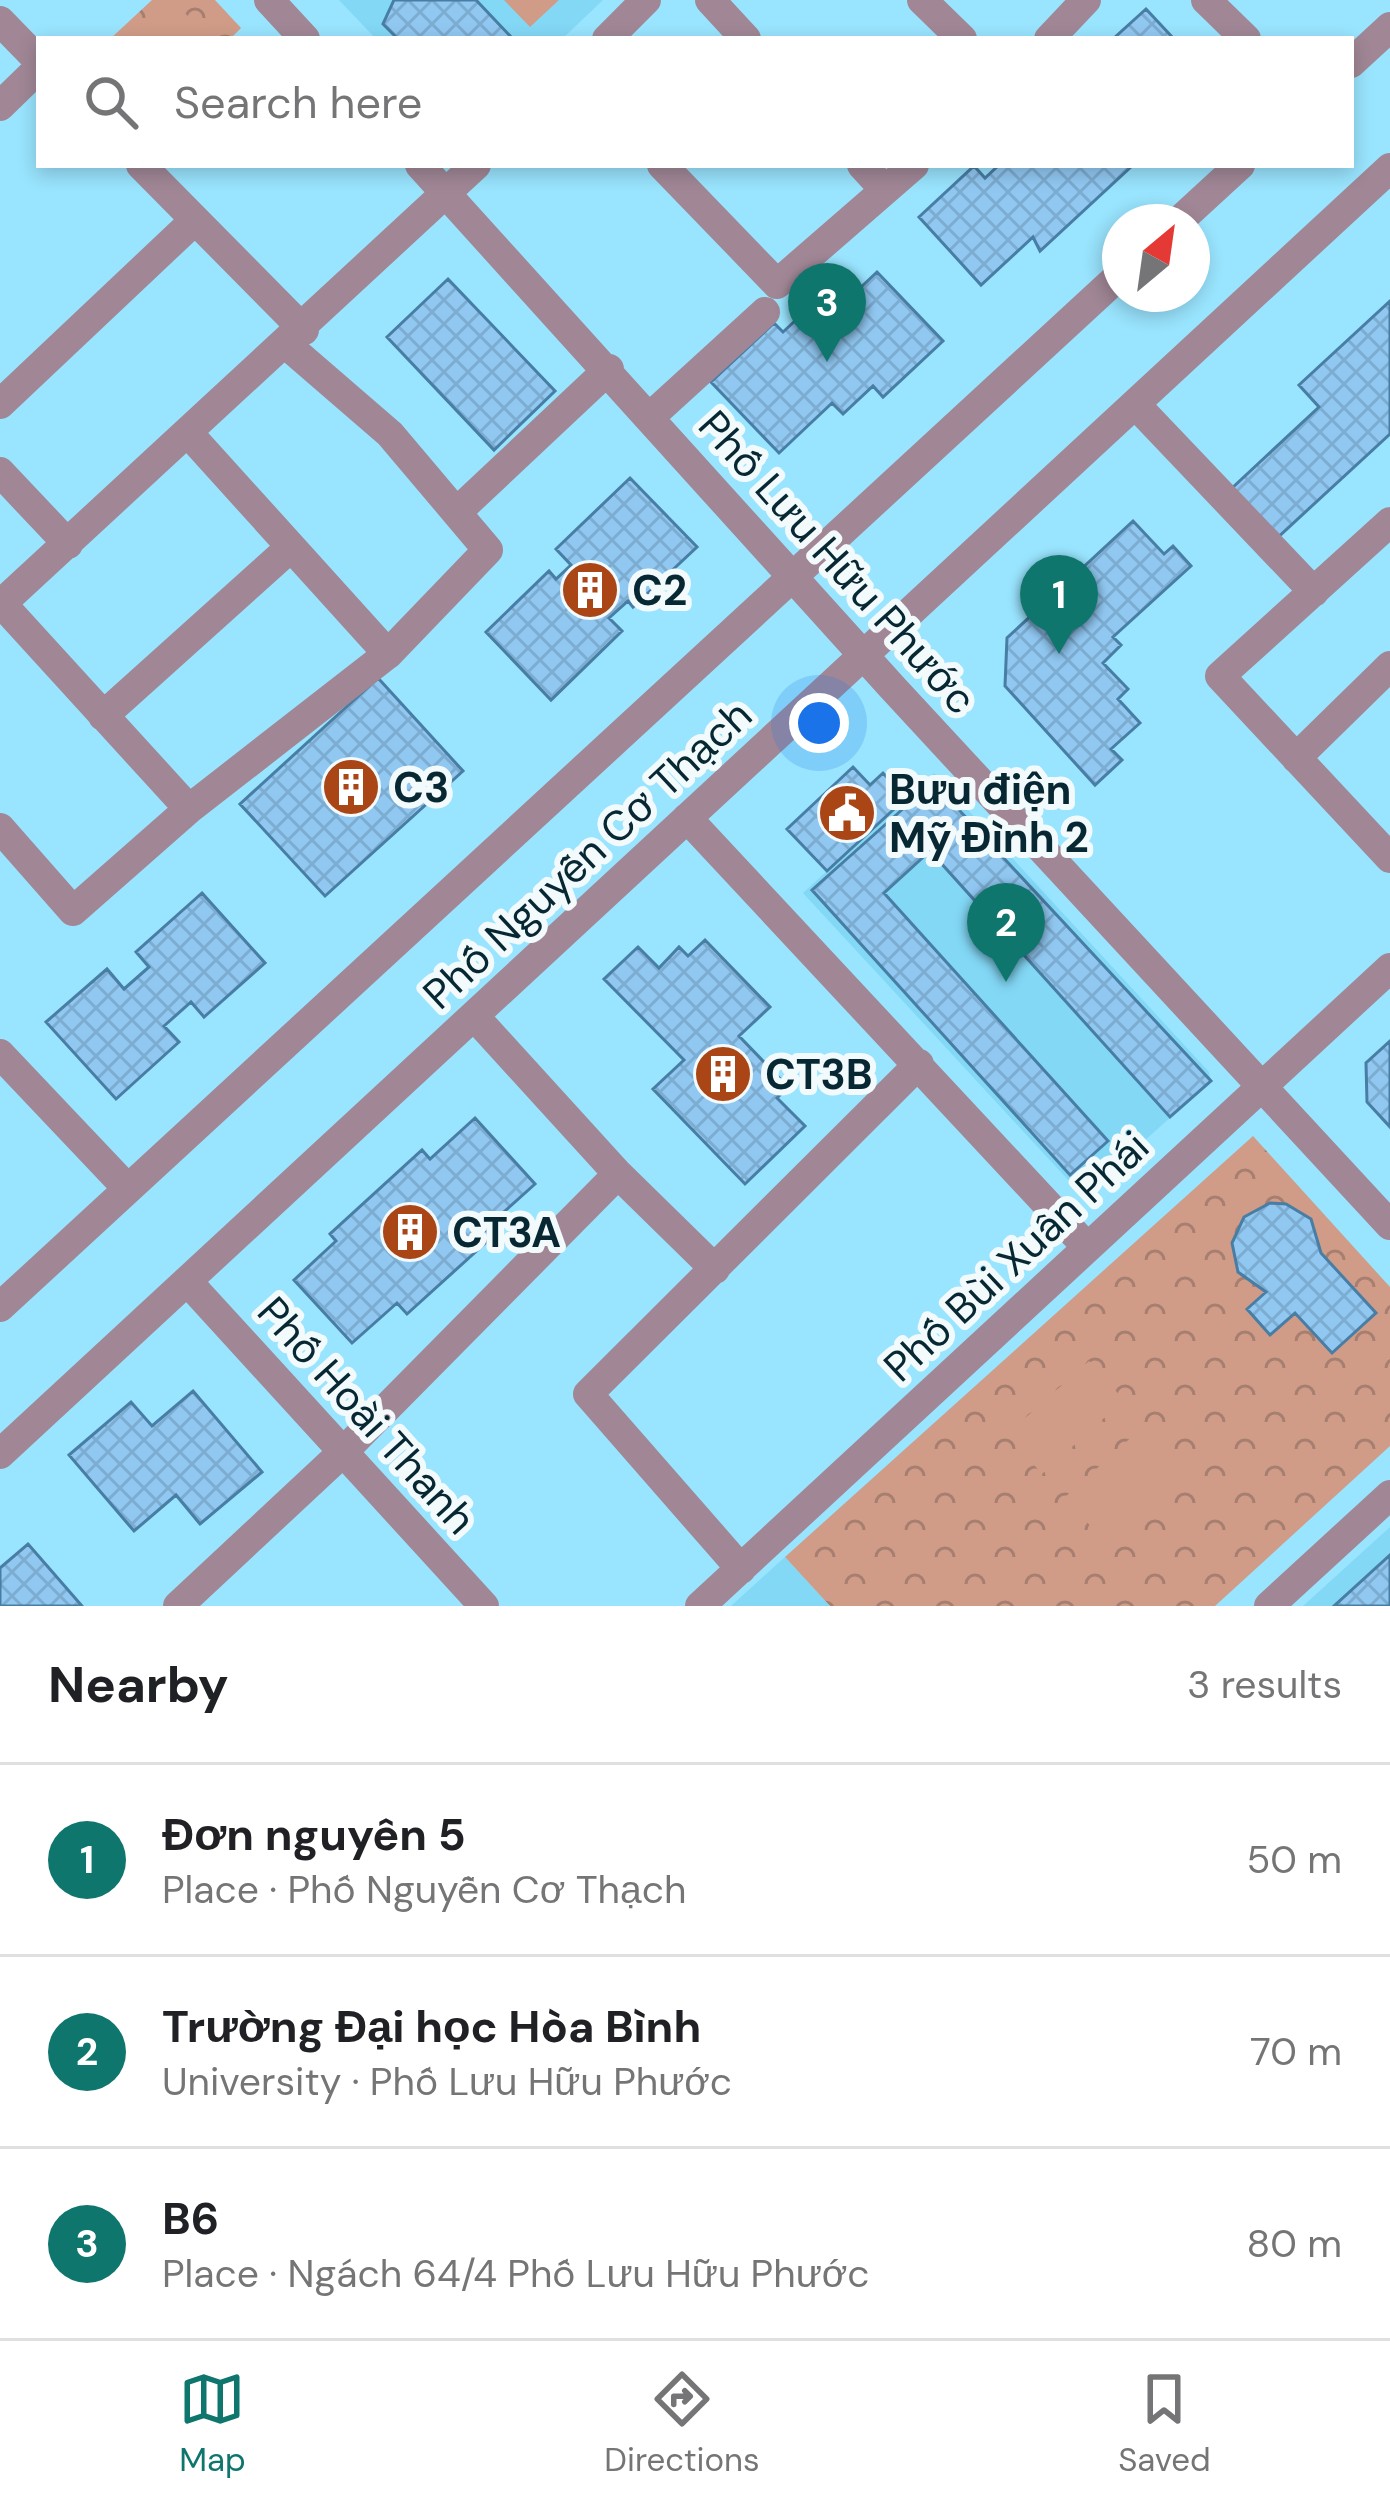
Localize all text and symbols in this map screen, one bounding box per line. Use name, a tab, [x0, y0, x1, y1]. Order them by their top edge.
search box	[36, 36, 1354, 168]
icon: search	[78, 69, 144, 135]
text: Search here	[174, 73, 422, 132]
north arrow	[1102, 204, 1210, 312]
pin: 3	[788, 263, 866, 362]
street label: Phố Lưu Hữu Phước	[687, 399, 989, 726]
pin: 1	[1020, 555, 1098, 654]
building icon: C2	[559, 559, 621, 621]
place label: C2	[632, 563, 687, 618]
street label: Phố Nguyễn Cơ Thạch	[411, 688, 763, 1021]
your location	[789, 693, 849, 753]
building icon: C3	[320, 756, 382, 818]
place label: C3	[393, 760, 449, 815]
place label: Bưu điện Mỹ Đình 2	[889, 762, 1089, 865]
public building icon: Bưu điện Mỹ Đình 2	[816, 782, 878, 844]
pin: 2	[967, 883, 1045, 982]
building icon: CT3B	[692, 1043, 754, 1105]
place label: CT3B	[765, 1047, 873, 1102]
street label: Phố Bùi Xuân Phái	[872, 1119, 1161, 1394]
building icon: CT3A	[379, 1201, 441, 1263]
place label: CT3A	[452, 1205, 561, 1260]
street label: Phố Hoài Thanh	[245, 1285, 488, 1546]
text: Nearby	[48, 1651, 229, 1718]
text: 3 results	[1187, 1659, 1342, 1710]
text: Đơn nguyên 5	[162, 1805, 466, 1864]
text: 1	[80, 1834, 94, 1885]
text: 50 m	[1246, 1834, 1342, 1885]
text: Place · Phố Nguyễn Cơ Thạch	[162, 1864, 686, 1915]
text: Trường Đại học Hòa Bình	[162, 1997, 701, 2056]
text: 2	[76, 2026, 98, 2077]
text: 70 m	[1250, 2026, 1342, 2077]
text: University · Phố Lưu Hữu Phước	[162, 2056, 732, 2107]
text: B6	[162, 2189, 219, 2248]
text: 3	[75, 2218, 99, 2269]
text: 80 m	[1246, 2218, 1342, 2269]
text: Place · Ngách 64/4 Phố Lưu Hữu Phước	[162, 2248, 870, 2299]
tab: Map	[179, 2366, 246, 2481]
tab: Directions	[604, 2366, 760, 2481]
tab: Saved	[1118, 2366, 1211, 2481]

